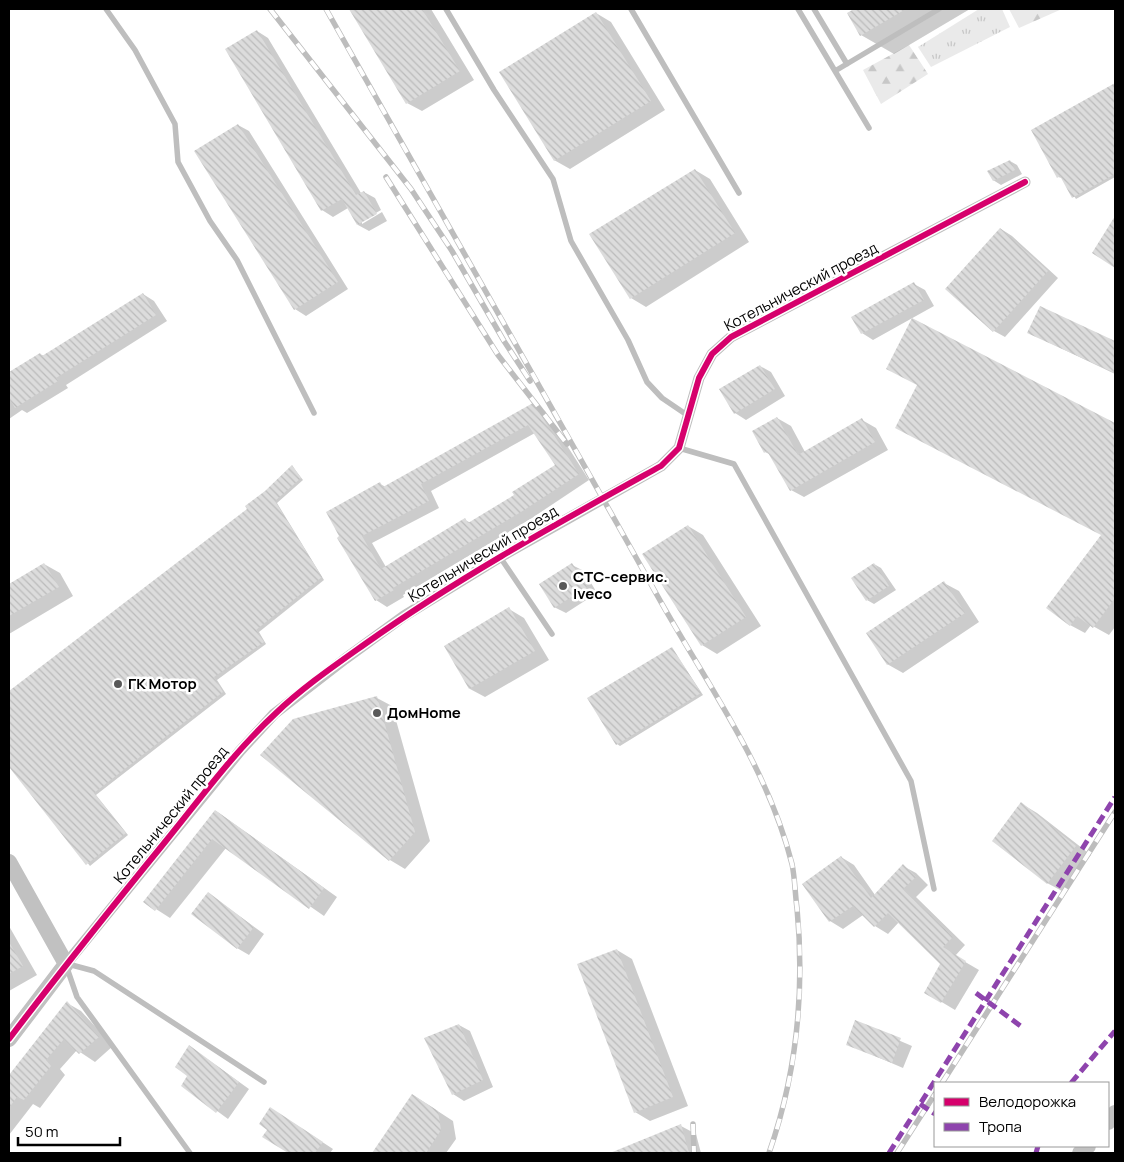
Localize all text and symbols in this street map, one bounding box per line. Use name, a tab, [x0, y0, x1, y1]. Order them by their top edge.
street label: Котельнический проезд	[720, 237, 881, 336]
street label: Котельнический проезд	[404, 500, 562, 607]
place label: СТС-сервис. Iveco	[573, 566, 668, 604]
marker: СТС-сервис. Iveco	[557, 580, 569, 592]
place label: ГК Мотор	[128, 673, 197, 694]
marker: ГК Мотор	[112, 678, 124, 690]
place label: ДомHome	[387, 702, 461, 723]
marker: ДомHome	[371, 707, 383, 719]
street label: Котельнический проезд	[109, 742, 233, 888]
legend	[934, 1082, 1109, 1147]
text: Велодорожка	[979, 1091, 1076, 1112]
scale bar	[18, 1114, 120, 1146]
text: Тропа	[979, 1116, 1022, 1137]
text: 50 m	[25, 1121, 59, 1142]

